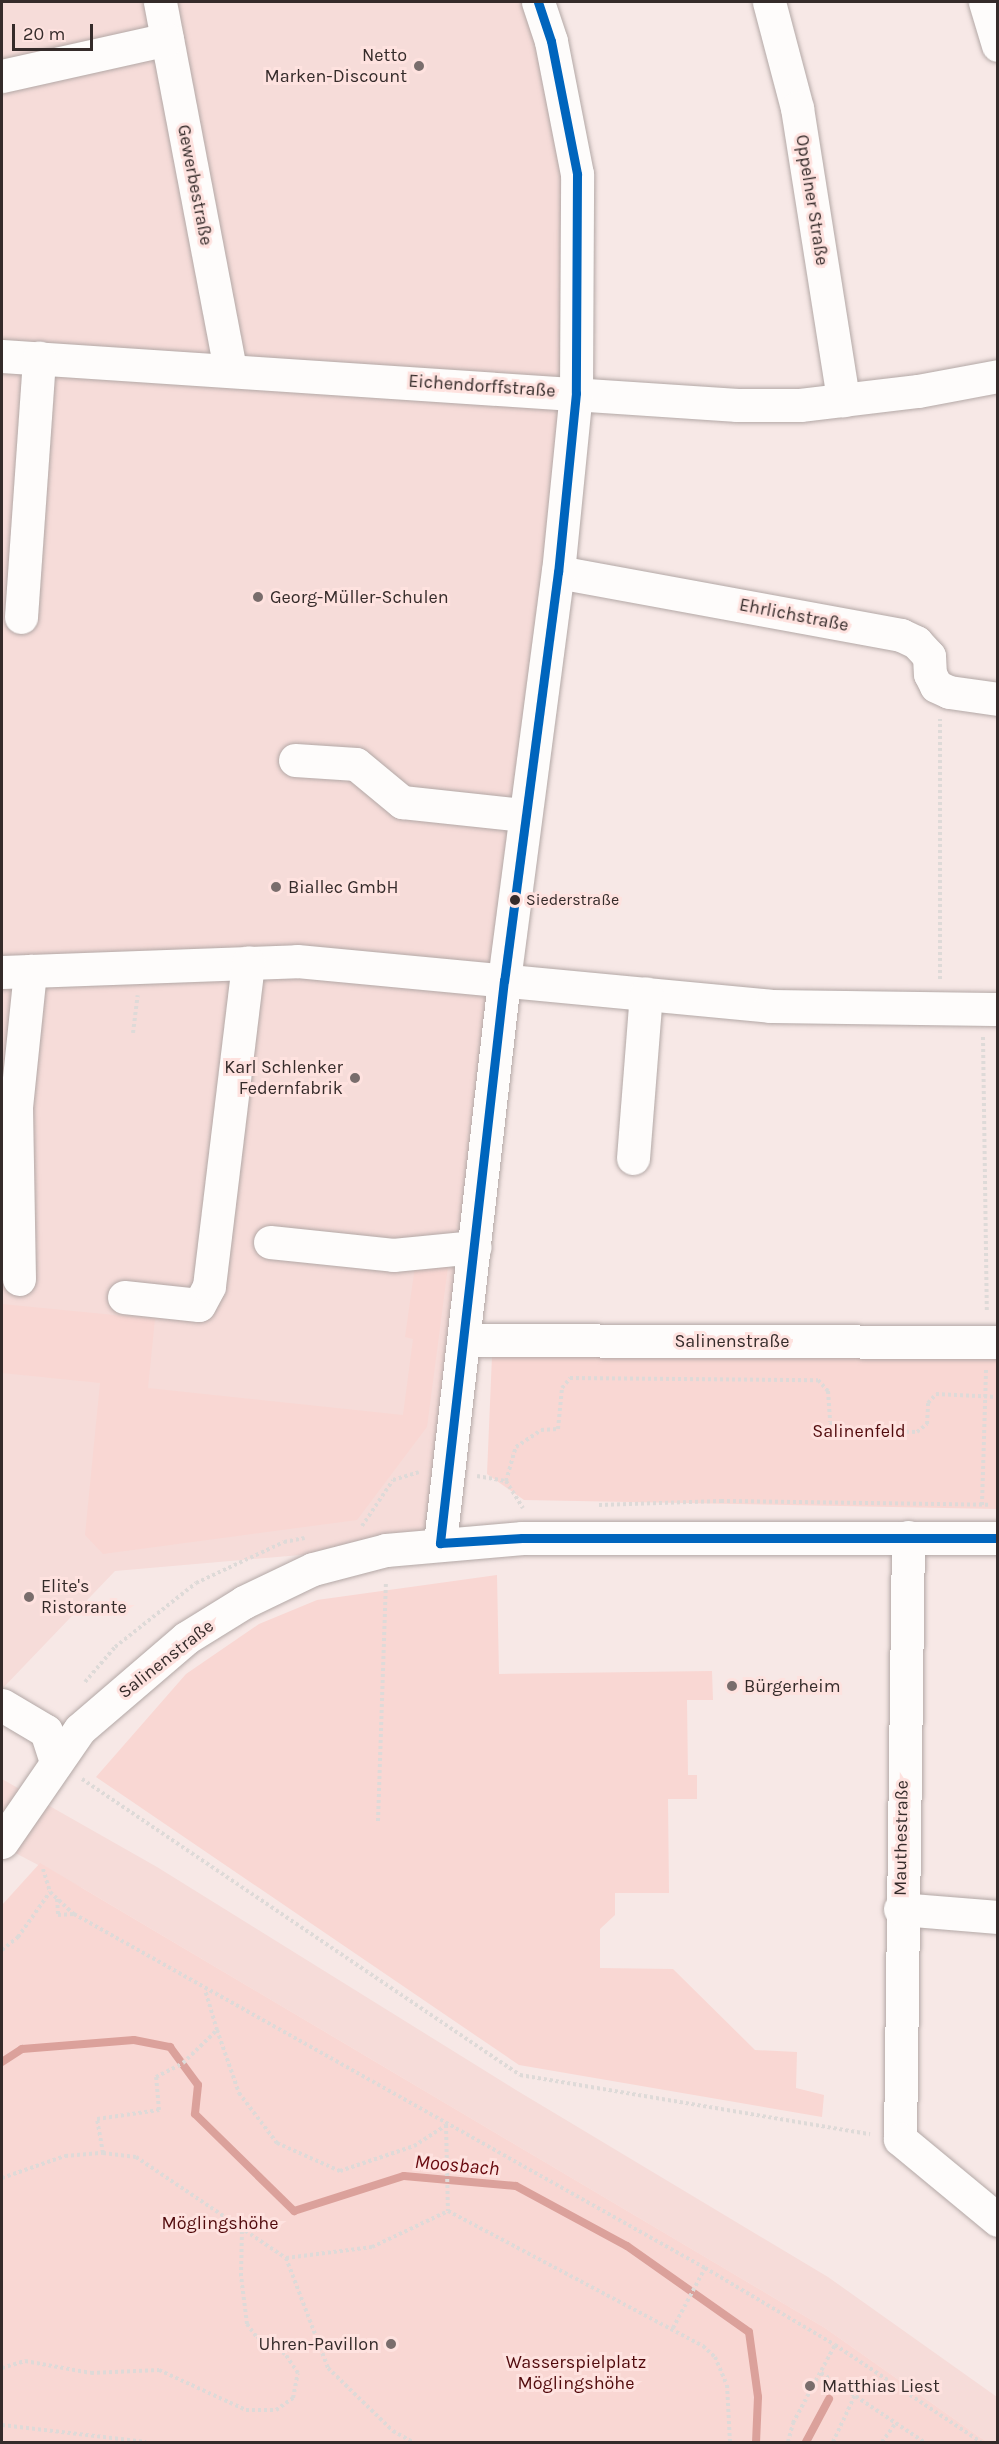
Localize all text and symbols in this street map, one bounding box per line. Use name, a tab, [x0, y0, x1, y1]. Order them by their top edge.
scale bar	[15, 12, 96, 50]
text: 20 m	[23, 23, 65, 45]
place label: Netto Marken-Discount	[264, 45, 407, 88]
marker: Netto Marken-Discount	[412, 59, 426, 73]
street label: Gewerbestraße	[173, 123, 217, 247]
street label: Oppelner Straße	[791, 133, 833, 267]
street label: Eichendorffstraße	[408, 370, 556, 402]
place label: Georg-Müller-Schulen	[270, 586, 449, 608]
marker: Georg-Müller-Schulen	[251, 590, 265, 604]
street label: Ehrlichstraße	[737, 594, 851, 636]
place label: Biallec GmbH	[288, 876, 398, 898]
marker: Biallec GmbH	[269, 880, 283, 894]
place label: Siederstraße	[526, 890, 619, 910]
marker: Siederstraße	[509, 894, 521, 906]
place label: Karl Schlenker Federnfabrik	[224, 1057, 343, 1100]
marker: Karl Schlenker Federnfabrik	[348, 1071, 362, 1085]
street label: Salinenstraße	[674, 1330, 790, 1352]
park label: Salinenfeld	[812, 1420, 906, 1442]
place label: Elite's Ristorante	[41, 1576, 127, 1618]
marker: Elite's Ristorante	[22, 1590, 36, 1604]
street label: Salinenstraße	[114, 1615, 218, 1703]
place label: Bürgerheim	[744, 1675, 841, 1697]
marker: Bürgerheim	[725, 1679, 739, 1693]
street label: Mauthestraße	[889, 1780, 913, 1896]
water label: Moosbach	[414, 2149, 500, 2181]
park label: Möglingshöhe	[162, 2212, 278, 2234]
place label: Uhren-Pavillon	[258, 2333, 379, 2355]
marker: Uhren-Pavillon	[384, 2337, 398, 2351]
park label: Wasserspielplatz Möglingshöhe	[506, 2352, 646, 2394]
place label: Matthias Liest	[822, 2375, 940, 2397]
marker: Matthias Liest	[803, 2379, 817, 2393]

